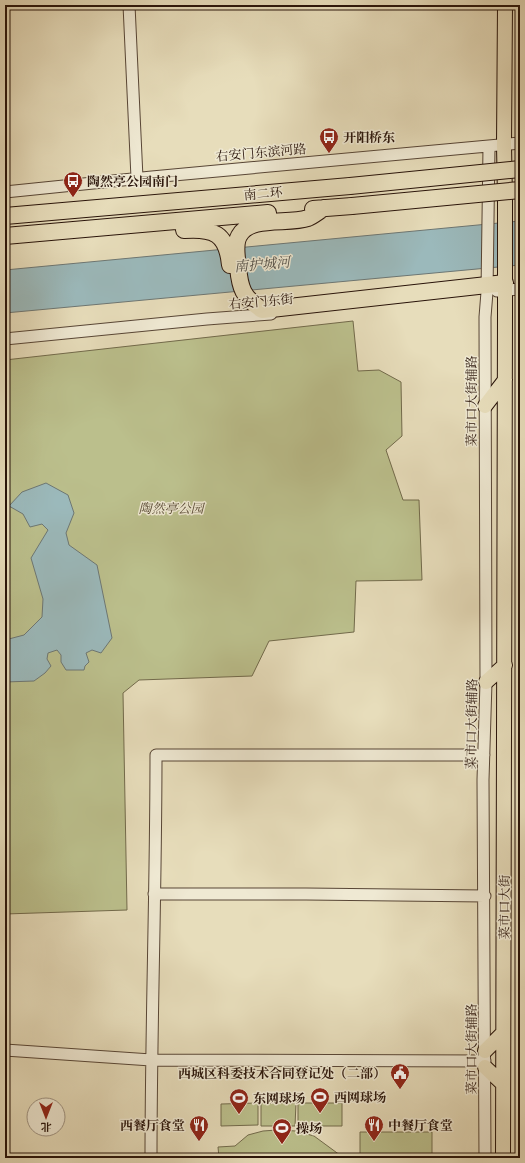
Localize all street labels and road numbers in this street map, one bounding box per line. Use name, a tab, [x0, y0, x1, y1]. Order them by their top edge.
street label: 右安门东滨河路	[215, 140, 307, 164]
street label: 南二环	[243, 183, 283, 203]
street label: 右安门东街	[228, 290, 294, 312]
street label: 菜市口大街辅路	[463, 355, 479, 447]
street label: 菜市口大街辅路	[462, 678, 480, 770]
street label: 菜市口大街	[496, 874, 512, 940]
street label: 菜市口大街辅路	[463, 1003, 479, 1095]

